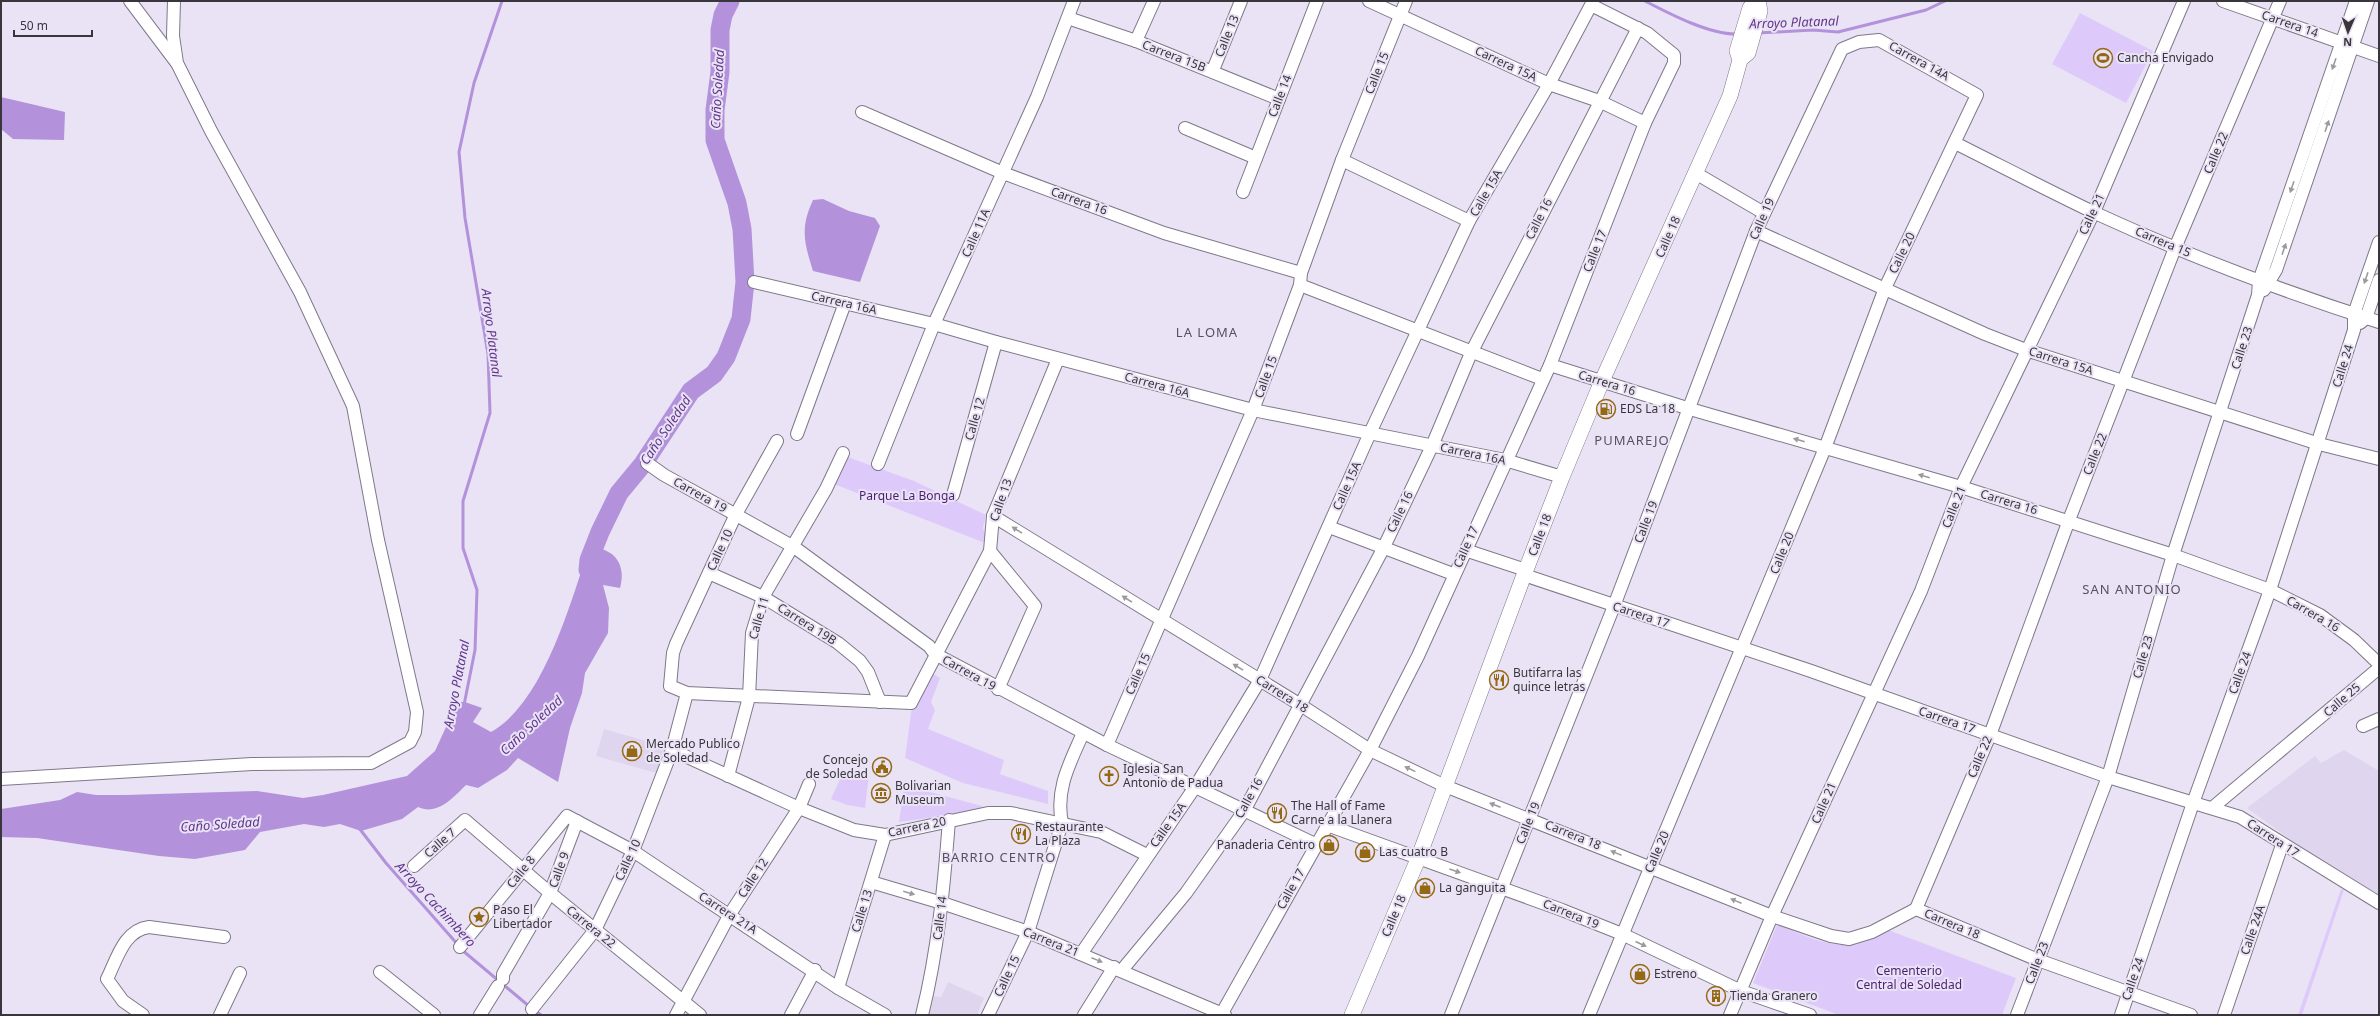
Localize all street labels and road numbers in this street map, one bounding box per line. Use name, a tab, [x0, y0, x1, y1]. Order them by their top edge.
street label: Carrera 14	[2259, 6, 2321, 41]
street label: Calle 13	[1210, 12, 1243, 59]
street label: Carrera 15B	[1140, 36, 1209, 76]
street label: Carrera 14A	[1886, 37, 1953, 84]
street label: Carrera 15A	[1472, 42, 1540, 85]
street label: Calle 15	[1360, 49, 1393, 96]
street label: Calle 14	[1264, 72, 1295, 119]
street label: Calle 22	[2199, 129, 2232, 176]
street label: Calle 15A	[1465, 166, 1506, 219]
street label: Carrera 16	[1049, 182, 1110, 219]
street label: Calle 21	[2075, 190, 2109, 237]
street label: Calle 16	[1521, 195, 1556, 242]
street label: Calle 19	[1745, 195, 1778, 242]
street label: Calle 11A	[957, 205, 994, 260]
street label: Calle 18	[1651, 213, 1684, 260]
street label: Carrera 15	[2133, 222, 2194, 261]
street label: Calle 17	[1578, 227, 1611, 274]
street label: Calle 20	[1884, 229, 1919, 276]
street label: Carrera 16A	[810, 287, 879, 318]
street label: Calle 23	[2227, 324, 2256, 371]
street label: Carrera 15A	[2027, 342, 2096, 379]
street label: Calle 24	[2328, 342, 2357, 389]
street label: Calle 15	[1250, 353, 1281, 400]
street label: Carrera 16	[1576, 366, 1638, 399]
street label: Carrera 16A	[1123, 368, 1192, 401]
street label: Calle 12	[960, 395, 989, 442]
street label: Calle 22	[2078, 430, 2111, 477]
street label: Carrera 16A	[1439, 438, 1508, 469]
street label: Calle 15A	[1328, 458, 1365, 513]
street label: Carrera 19	[670, 473, 730, 516]
street label: Calle 13	[985, 476, 1016, 523]
street label: Calle 21	[1937, 483, 1970, 530]
street label: Carrera 16	[1978, 485, 2040, 518]
street label: Calle 16	[1382, 488, 1417, 535]
street label: Calle 19	[1630, 498, 1661, 545]
street label: Calle 18	[1524, 511, 1555, 558]
street label: Calle 17	[1449, 523, 1482, 570]
street label: Calle 10	[703, 526, 737, 573]
street label: Calle 20	[1765, 529, 1798, 576]
street label: Carrera 16	[2283, 591, 2343, 636]
street label: Calle 11	[744, 594, 773, 641]
street label: Carrera 17	[1610, 597, 1672, 632]
street label: Carrera 19B	[774, 599, 840, 649]
street label: Calle 23	[2128, 633, 2157, 680]
street label: Calle 24	[2224, 649, 2255, 696]
street label: Calle 15	[1121, 650, 1154, 697]
street label: Carrera 19	[939, 651, 999, 694]
street label: Carrera 18	[1253, 671, 1312, 717]
street label: Calle 25	[2319, 679, 2364, 721]
street label: Carrera 17	[1916, 702, 1978, 737]
street label: Calle 22	[1963, 733, 1996, 780]
street label: Calle 16	[1230, 774, 1267, 821]
street label: Calle 21	[1807, 779, 1840, 826]
street label: Calle 15A	[1145, 798, 1190, 851]
street label: Calle 19	[1511, 799, 1544, 846]
street label: Carrera 20	[886, 812, 948, 841]
street label: Carrera 17	[2244, 814, 2303, 861]
street label: Carrera 18	[1543, 816, 1604, 854]
street label: Calle 7	[420, 824, 459, 861]
street label: Calle 20	[1640, 828, 1673, 875]
street label: Calle 10	[611, 836, 645, 883]
street label: Calle 9	[544, 849, 573, 890]
street label: Calle 8	[502, 852, 539, 892]
street label: Calle 12	[733, 854, 772, 901]
street label: Calle 17	[1272, 865, 1309, 912]
street label: Carrera 21A	[696, 887, 761, 938]
street label: Calle 13	[847, 887, 876, 934]
street label: Calle 18	[1377, 892, 1410, 939]
street label: Calle 14	[928, 895, 951, 941]
street label: Carrera 19	[1541, 895, 1602, 933]
street label: Carrera 22	[563, 901, 620, 952]
street label: Calle 24A	[2236, 902, 2269, 957]
street label: Carrera 18	[1922, 904, 1983, 943]
street label: Carrera 21	[1021, 923, 1082, 960]
street label: Calle 23	[2021, 939, 2052, 986]
street label: Calle 15	[990, 952, 1024, 999]
street label: Calle 24	[2117, 955, 2148, 1002]

